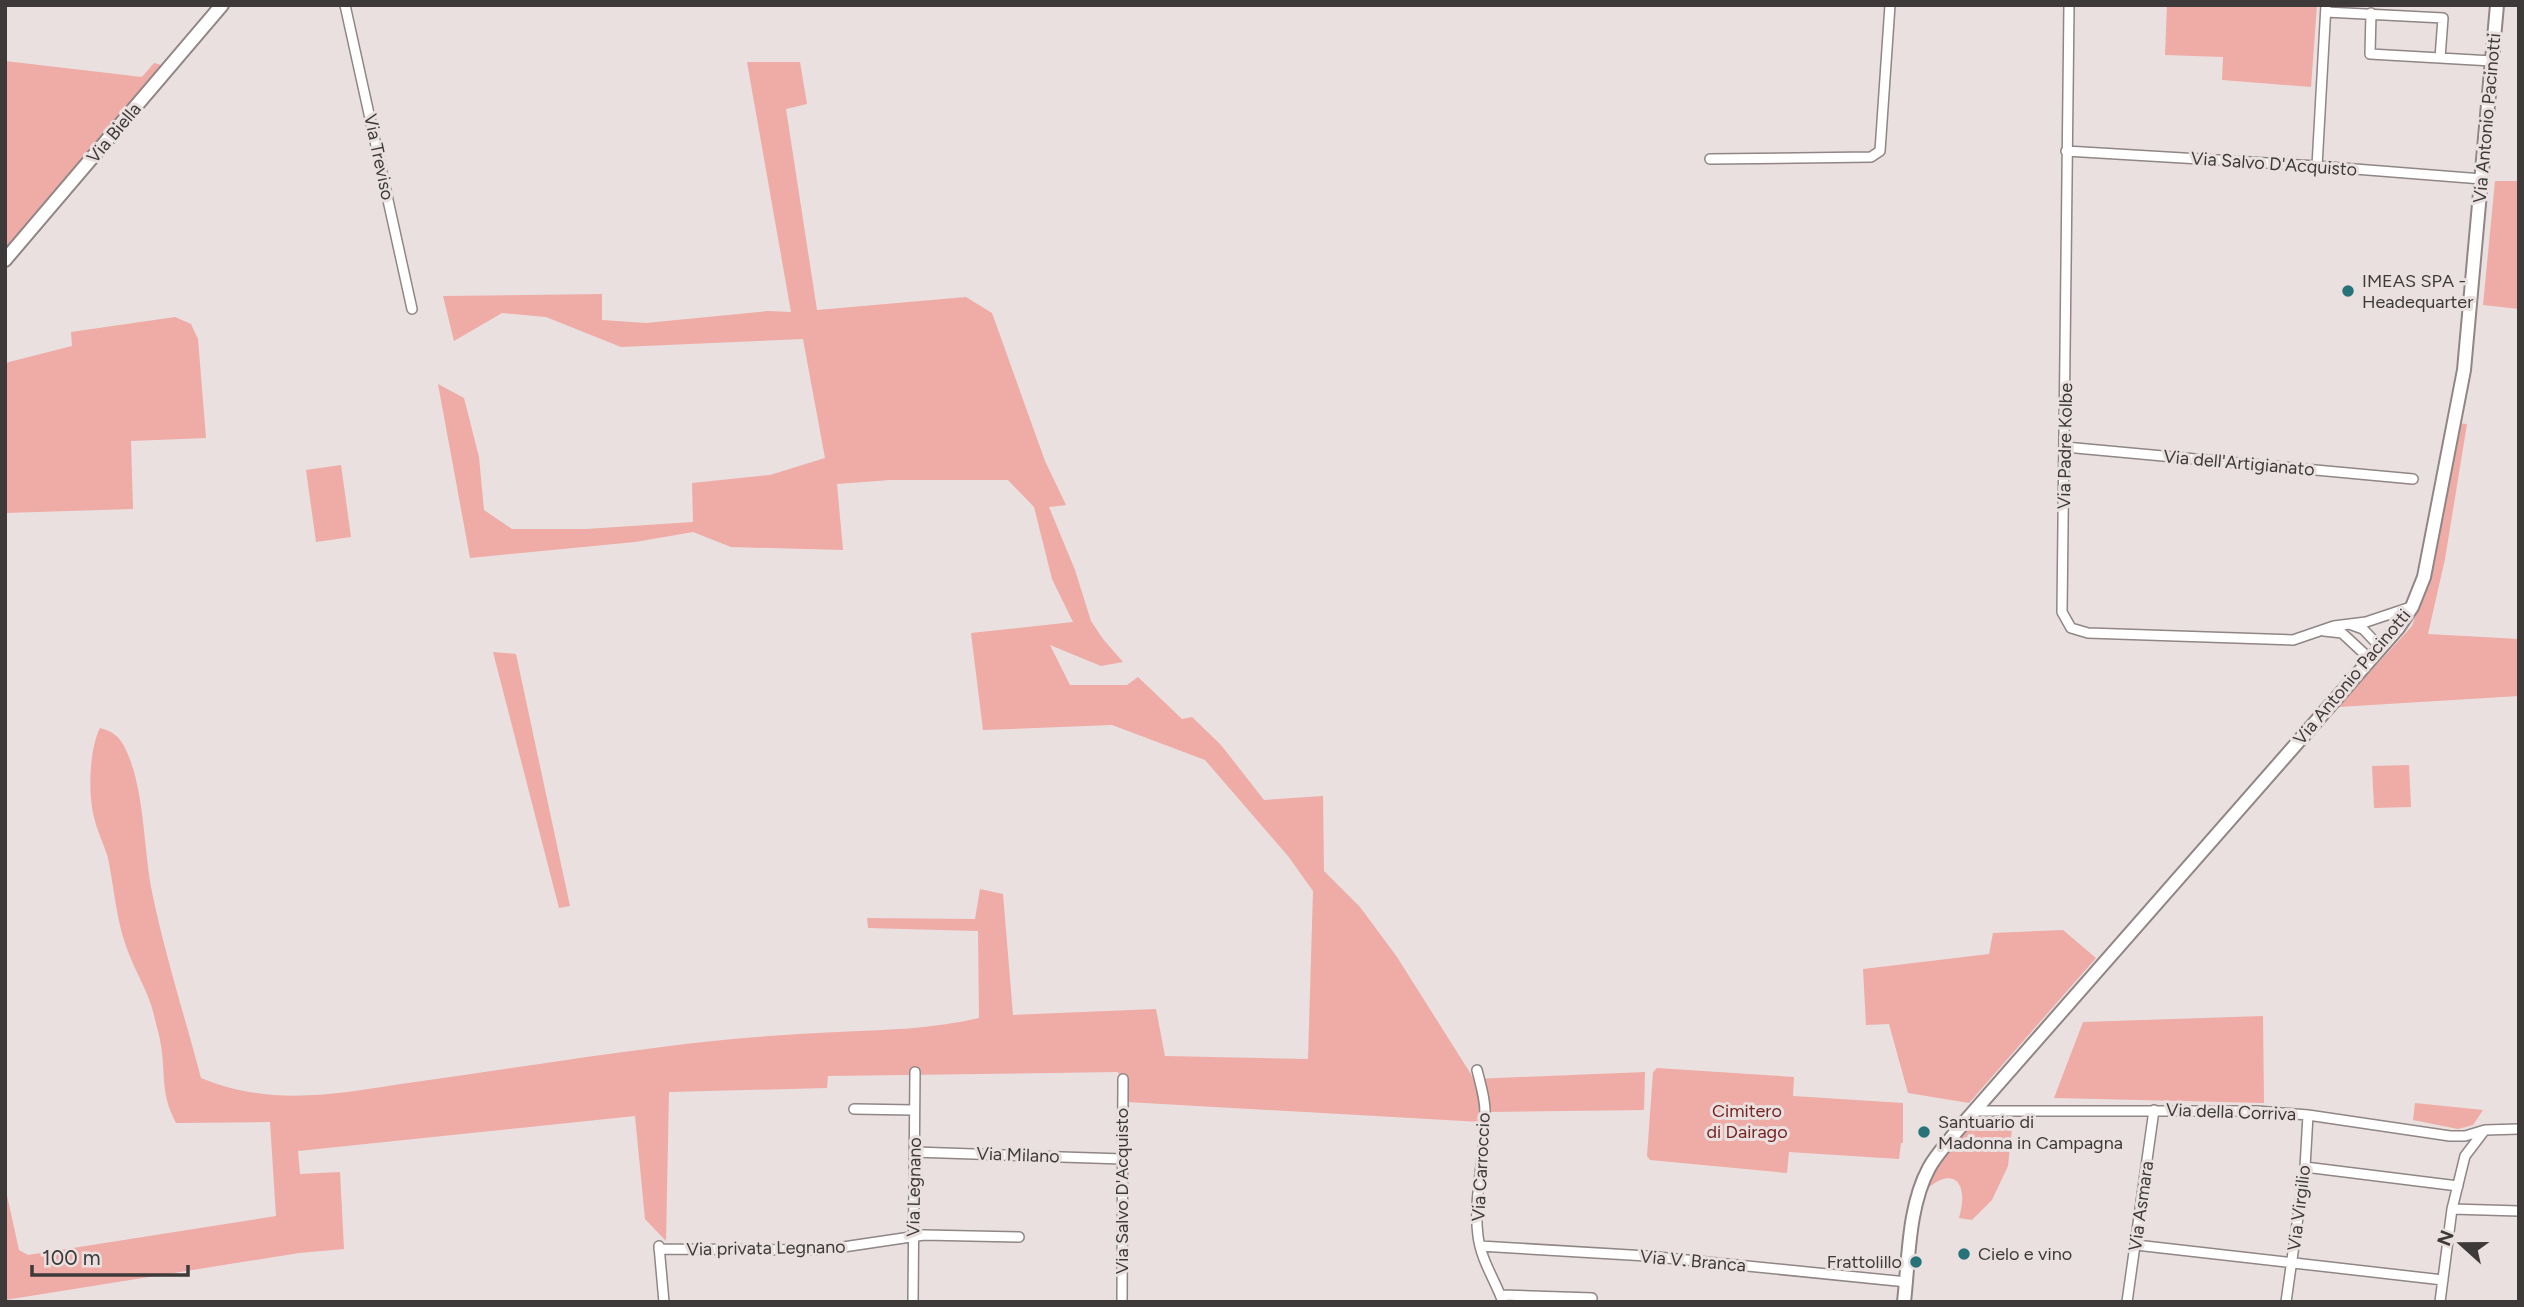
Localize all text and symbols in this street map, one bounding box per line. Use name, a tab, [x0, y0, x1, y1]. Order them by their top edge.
street label: Via Antonio Pacinotti	[2469, 32, 2505, 204]
street label: Via Biella	[82, 98, 146, 168]
street label: Via Treviso	[359, 112, 399, 202]
street label: Via Salvo D'Acquisto	[2190, 147, 2358, 181]
place label: IMEAS SPA - Headequarter	[2362, 270, 2473, 313]
marker: IMEAS SPA - Headequarter	[2340, 283, 2356, 299]
street label: Via Padre Kolbe	[2053, 383, 2077, 509]
street label: Via dell'Artigianato	[2162, 445, 2316, 481]
street label: Via Antonio Pacinotti	[2289, 605, 2415, 749]
street label: Via della Corriva	[2166, 1099, 2296, 1125]
park label: Cimitero di Dairago	[1706, 1100, 1788, 1143]
street label: Via Salvo D'Acquisto	[1111, 1108, 1133, 1274]
place label: Santuario di Madonna in Campagna	[1938, 1111, 2123, 1154]
street label: Via Carroccio	[1467, 1112, 1495, 1222]
marker: Santuario di Madonna in Campagna	[1916, 1124, 1932, 1140]
street label: Via Legnano	[902, 1137, 926, 1237]
street label: Via Milano	[976, 1143, 1060, 1167]
street label: Via Asmara	[2124, 1160, 2158, 1252]
street label: Via Virgilio	[2283, 1164, 2315, 1252]
north arrow	[2426, 1209, 2496, 1279]
text: N	[2432, 1227, 2459, 1249]
scale bar	[32, 1234, 187, 1278]
street label: Via privata Legnano	[686, 1236, 846, 1260]
place label: Cielo e vino	[1978, 1243, 2072, 1265]
text: 100 m	[42, 1245, 101, 1270]
street label: Via V. Branca	[1639, 1245, 1747, 1277]
marker: Cielo e vino	[1956, 1246, 1972, 1262]
place label: Frattolillo	[1827, 1251, 1902, 1273]
marker: Frattolillo	[1908, 1254, 1924, 1270]

